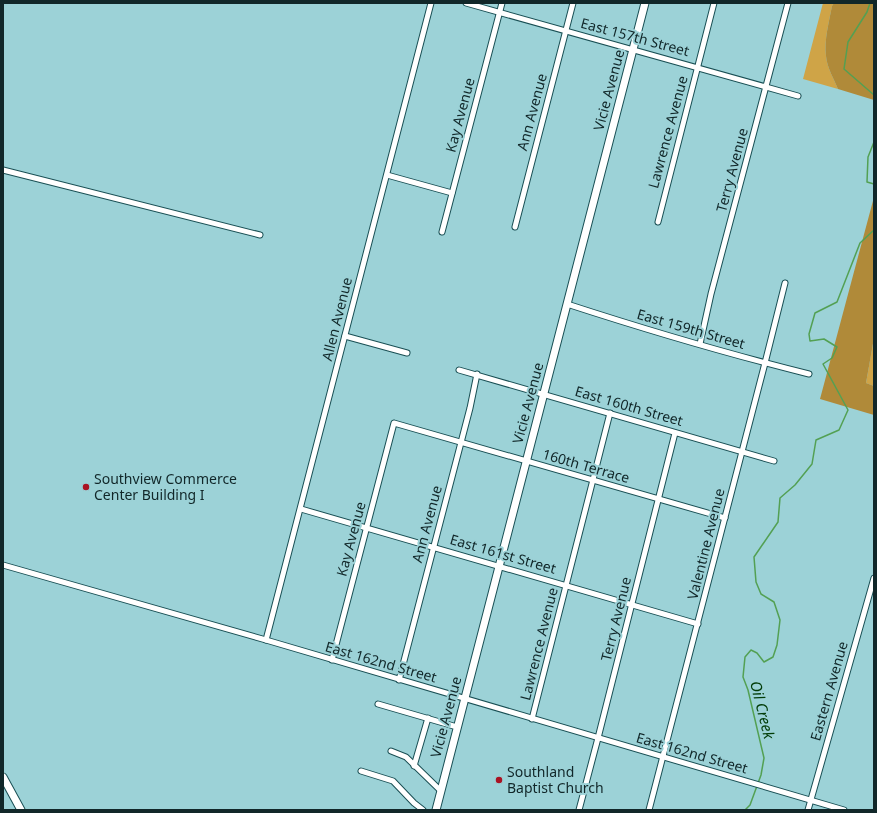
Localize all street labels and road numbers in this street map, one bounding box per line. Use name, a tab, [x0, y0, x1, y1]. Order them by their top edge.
street label: East 157th Street	[579, 13, 691, 60]
street label: Vicie Avenue	[589, 47, 628, 132]
street label: Ann Avenue	[512, 71, 551, 153]
street label: Lawrence Avenue	[643, 73, 692, 190]
street label: Kay Avenue	[440, 75, 479, 154]
street label: Terry Avenue	[711, 126, 752, 214]
street label: Allen Avenue	[317, 275, 356, 363]
street label: East 159th Street	[635, 304, 747, 353]
street label: Vicie Avenue	[508, 360, 547, 445]
street label: East 160th Street	[573, 381, 685, 430]
street label: 160th Terrace	[540, 444, 632, 487]
street label: Ann Avenue	[407, 483, 446, 565]
street label: Valentine Avenue	[682, 486, 729, 602]
street label: Kay Avenue	[331, 499, 370, 578]
street label: East 161st Street	[448, 529, 558, 578]
street label: Terry Avenue	[596, 575, 635, 663]
street label: Lawrence Avenue	[515, 585, 562, 702]
street label: East 162nd Street	[323, 637, 439, 687]
street label: Eastern Avenue	[805, 639, 852, 743]
street label: Vicie Avenue	[426, 674, 465, 759]
street label: East 162nd Street	[634, 728, 750, 778]

